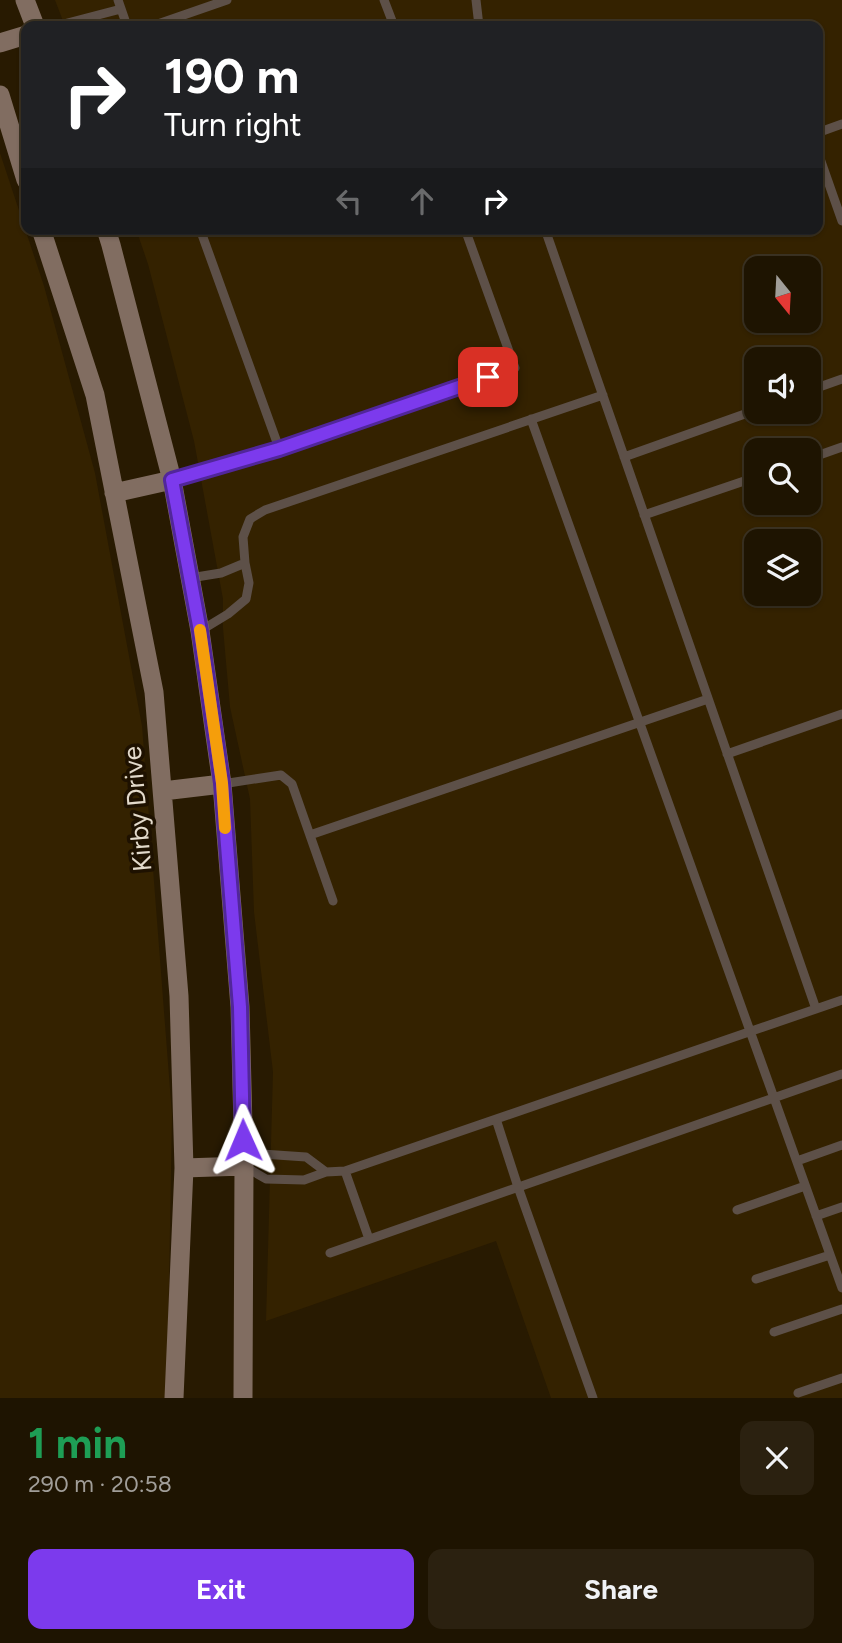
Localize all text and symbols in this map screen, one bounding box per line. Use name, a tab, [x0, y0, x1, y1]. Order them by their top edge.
text: 190 m	[164, 46, 299, 105]
icon: right	[49, 49, 140, 140]
text: Turn right	[164, 106, 302, 144]
icon: left	[330, 182, 368, 220]
icon: ahead	[403, 182, 441, 220]
icon: right	[476, 182, 514, 220]
north arrow	[744, 256, 821, 332]
map controls	[744, 256, 821, 606]
pin	[458, 347, 518, 407]
button: sound	[744, 347, 821, 424]
icon: arrive	[469, 358, 507, 396]
button: search	[744, 438, 821, 515]
button: layers	[744, 529, 821, 606]
street label: Kirby Drive	[116, 745, 158, 873]
position arrow	[206, 1103, 280, 1177]
text: 1 min	[28, 1418, 127, 1469]
button: close	[740, 1421, 814, 1495]
text: 290 m · 20:58	[28, 1470, 172, 1498]
button: Exit	[28, 1549, 414, 1629]
button: Share	[428, 1549, 814, 1629]

